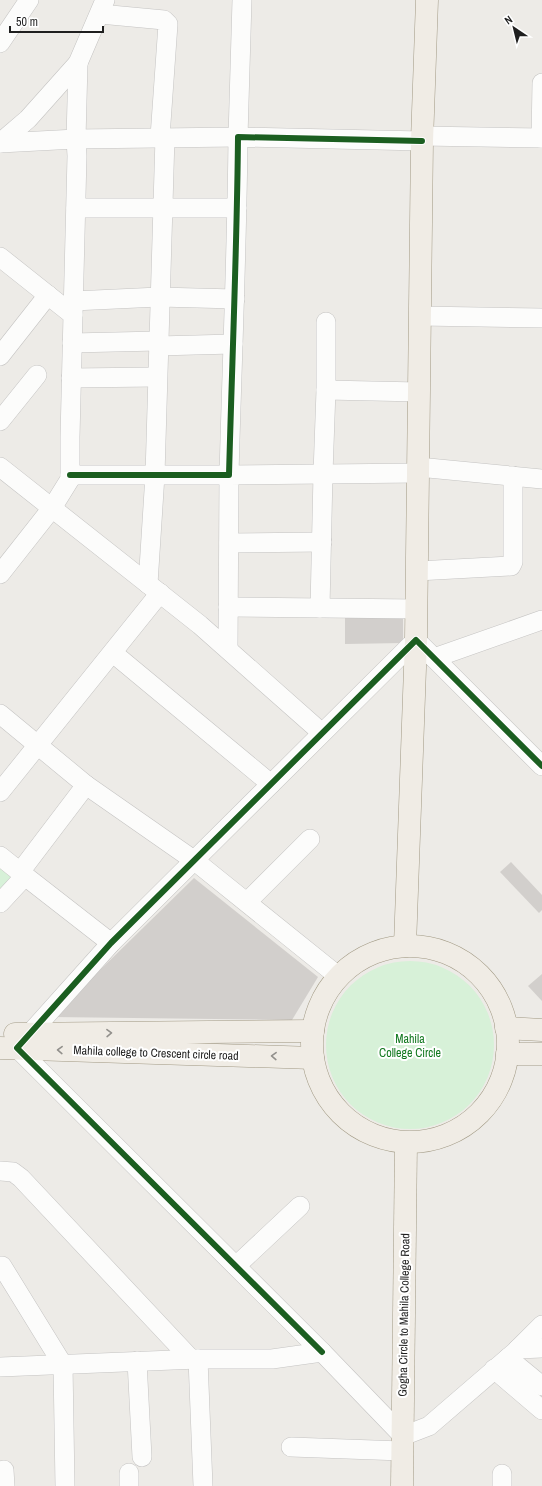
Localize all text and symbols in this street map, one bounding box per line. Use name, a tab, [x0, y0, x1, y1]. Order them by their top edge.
scale bar	[10, 8, 103, 34]
north arrow	[494, 8, 534, 48]
text: N	[502, 12, 515, 27]
text: 50 m	[16, 14, 38, 30]
one-way arrow	[106, 1029, 112, 1037]
park label: Mahila College Circle	[379, 1031, 441, 1061]
street label: Mahila college to Crescent circle road	[73, 1042, 239, 1064]
one-way arrow	[57, 1046, 63, 1054]
one-way arrow	[271, 1052, 277, 1061]
street label: Gogha Circle to Mahila College Road	[395, 1233, 413, 1397]

